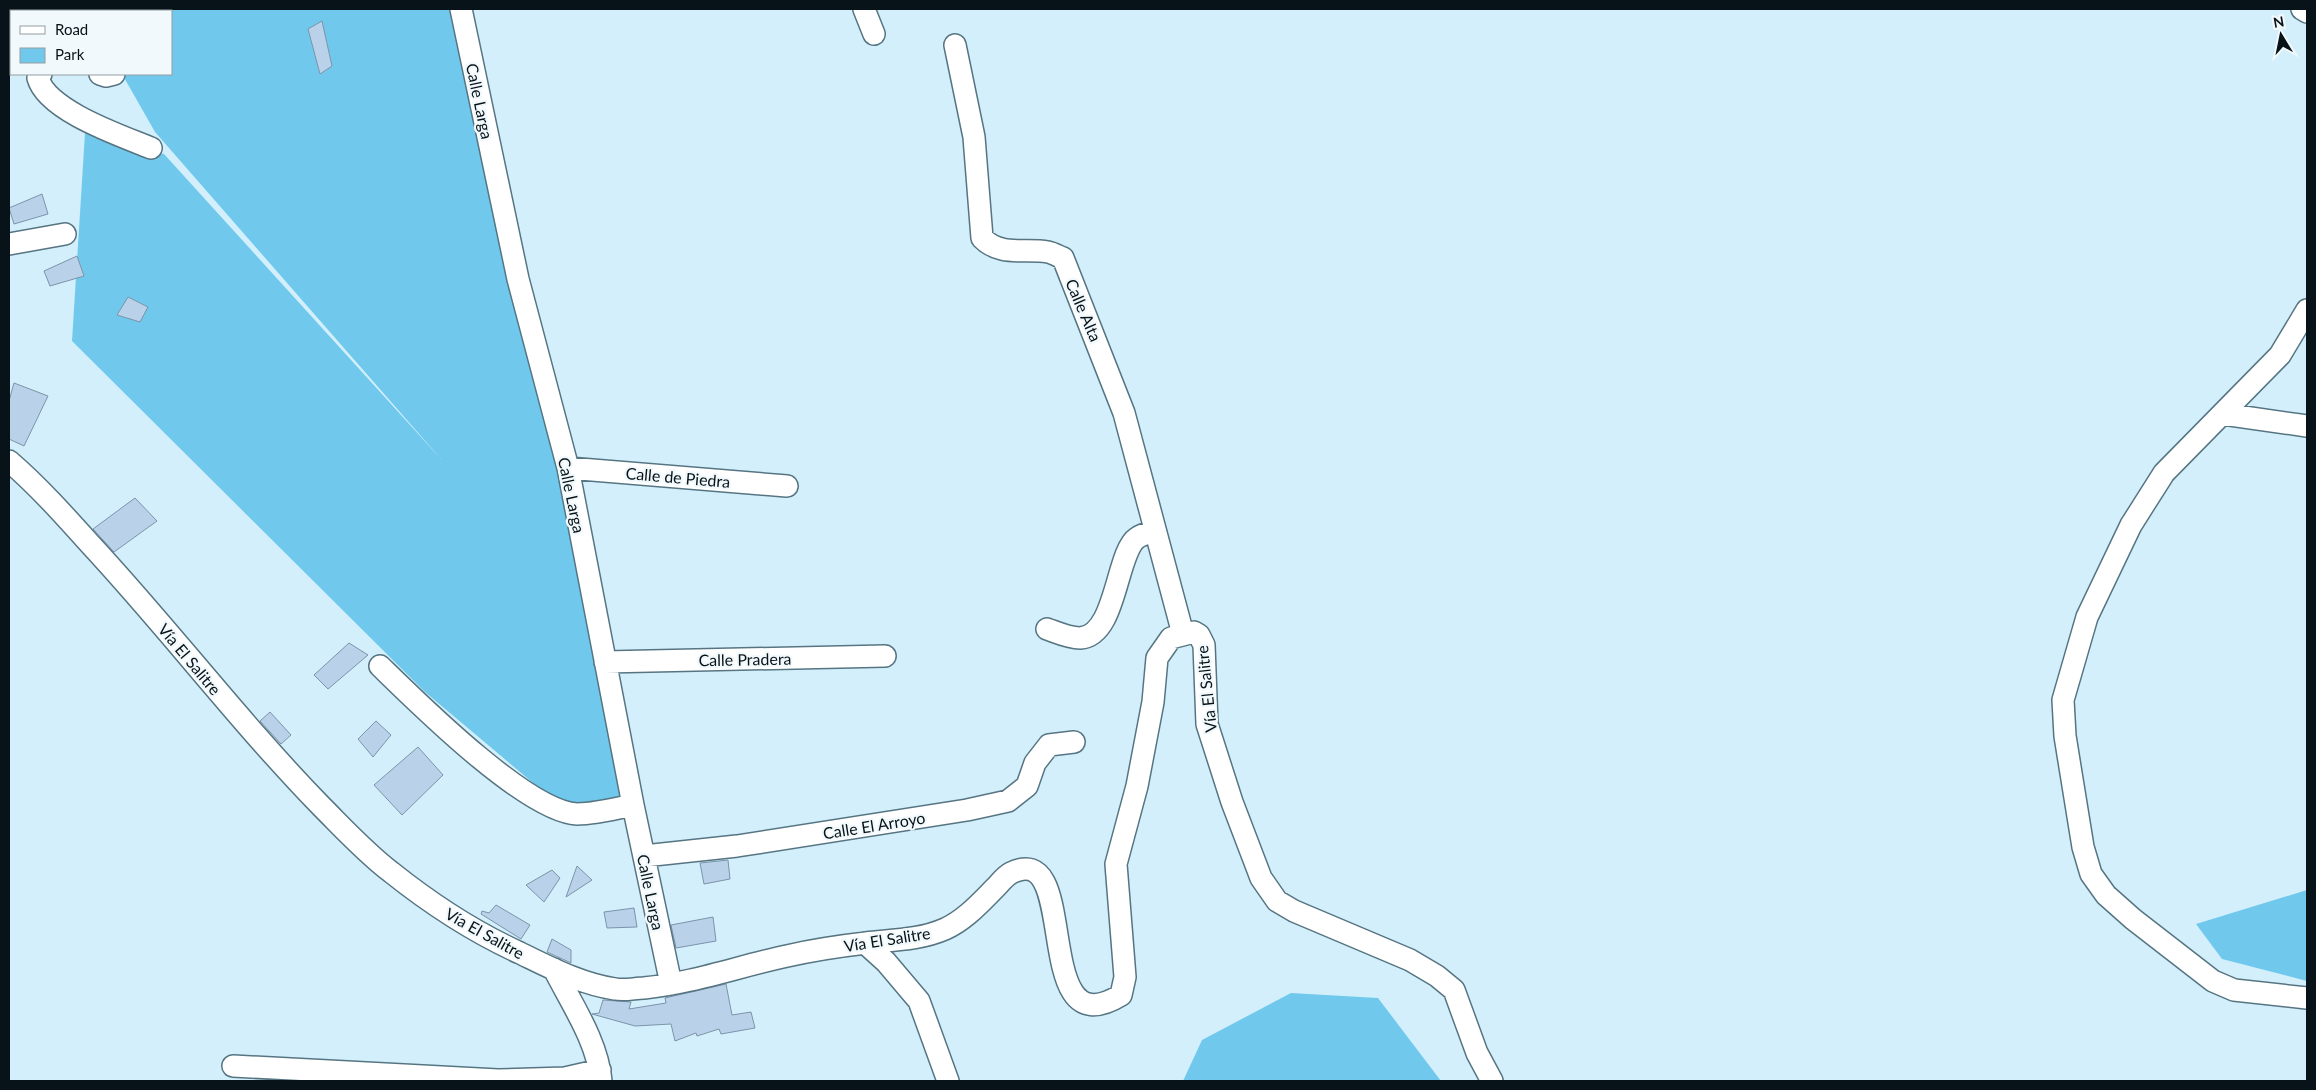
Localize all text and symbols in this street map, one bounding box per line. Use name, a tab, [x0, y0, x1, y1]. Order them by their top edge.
legend	[10, 10, 172, 75]
north arrow	[2256, 10, 2306, 60]
text: N	[2272, 12, 2285, 31]
text: Road	[55, 20, 88, 38]
text: Park	[55, 45, 85, 63]
street label: Calle Larga	[463, 61, 497, 141]
street label: Calle Alta	[1062, 276, 1106, 344]
street label: Calle Larga	[555, 455, 589, 535]
street label: Calle de Piedra	[625, 463, 731, 491]
street label: Vía El Salitre	[155, 619, 225, 699]
street label: Vía El Salitre	[1192, 645, 1220, 733]
street label: Calle Pradera	[698, 649, 792, 669]
street label: Calle El Arroyo	[822, 808, 926, 842]
street label: Calle Larga	[634, 852, 668, 932]
street label: Vía El Salitre	[442, 904, 528, 962]
street label: Vía El Salitre	[842, 923, 932, 955]

